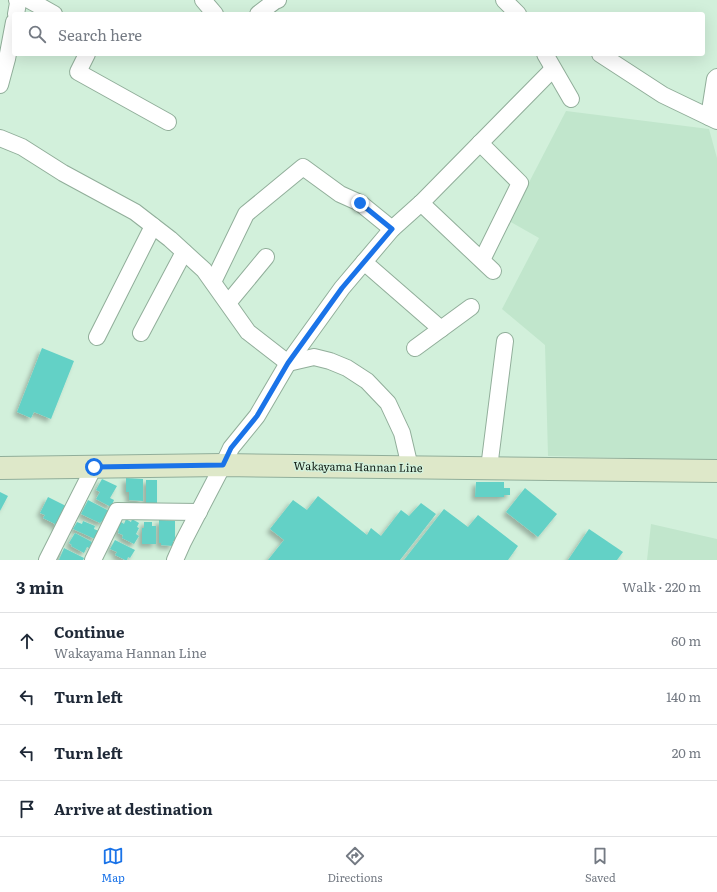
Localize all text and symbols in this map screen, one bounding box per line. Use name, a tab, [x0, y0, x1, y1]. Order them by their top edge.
search box	[12, 12, 705, 56]
icon: search	[26, 23, 48, 45]
text: Search here	[58, 23, 142, 46]
route end	[351, 194, 369, 212]
street label: Wakayama Hannan Line	[293, 457, 423, 475]
route start	[85, 458, 103, 476]
text: 3 min	[16, 574, 64, 599]
text: Walk · 220 m	[622, 577, 701, 596]
text: Continue	[54, 620, 124, 643]
icon: ahead	[16, 630, 38, 652]
text: 60 m	[671, 631, 701, 650]
text: Wakayama Hannan Line	[54, 643, 206, 662]
text: Turn left	[54, 685, 123, 708]
icon: left	[16, 686, 38, 708]
text: 140 m	[666, 687, 701, 706]
text: Turn left	[54, 741, 123, 764]
icon: left	[16, 742, 38, 764]
text: 20 m	[672, 743, 701, 762]
text: Arrive at destination	[54, 797, 213, 820]
icon: arrive	[16, 798, 38, 820]
tab: Map	[101, 845, 125, 885]
tab: Directions	[327, 845, 382, 885]
tab: Saved	[585, 845, 616, 885]

